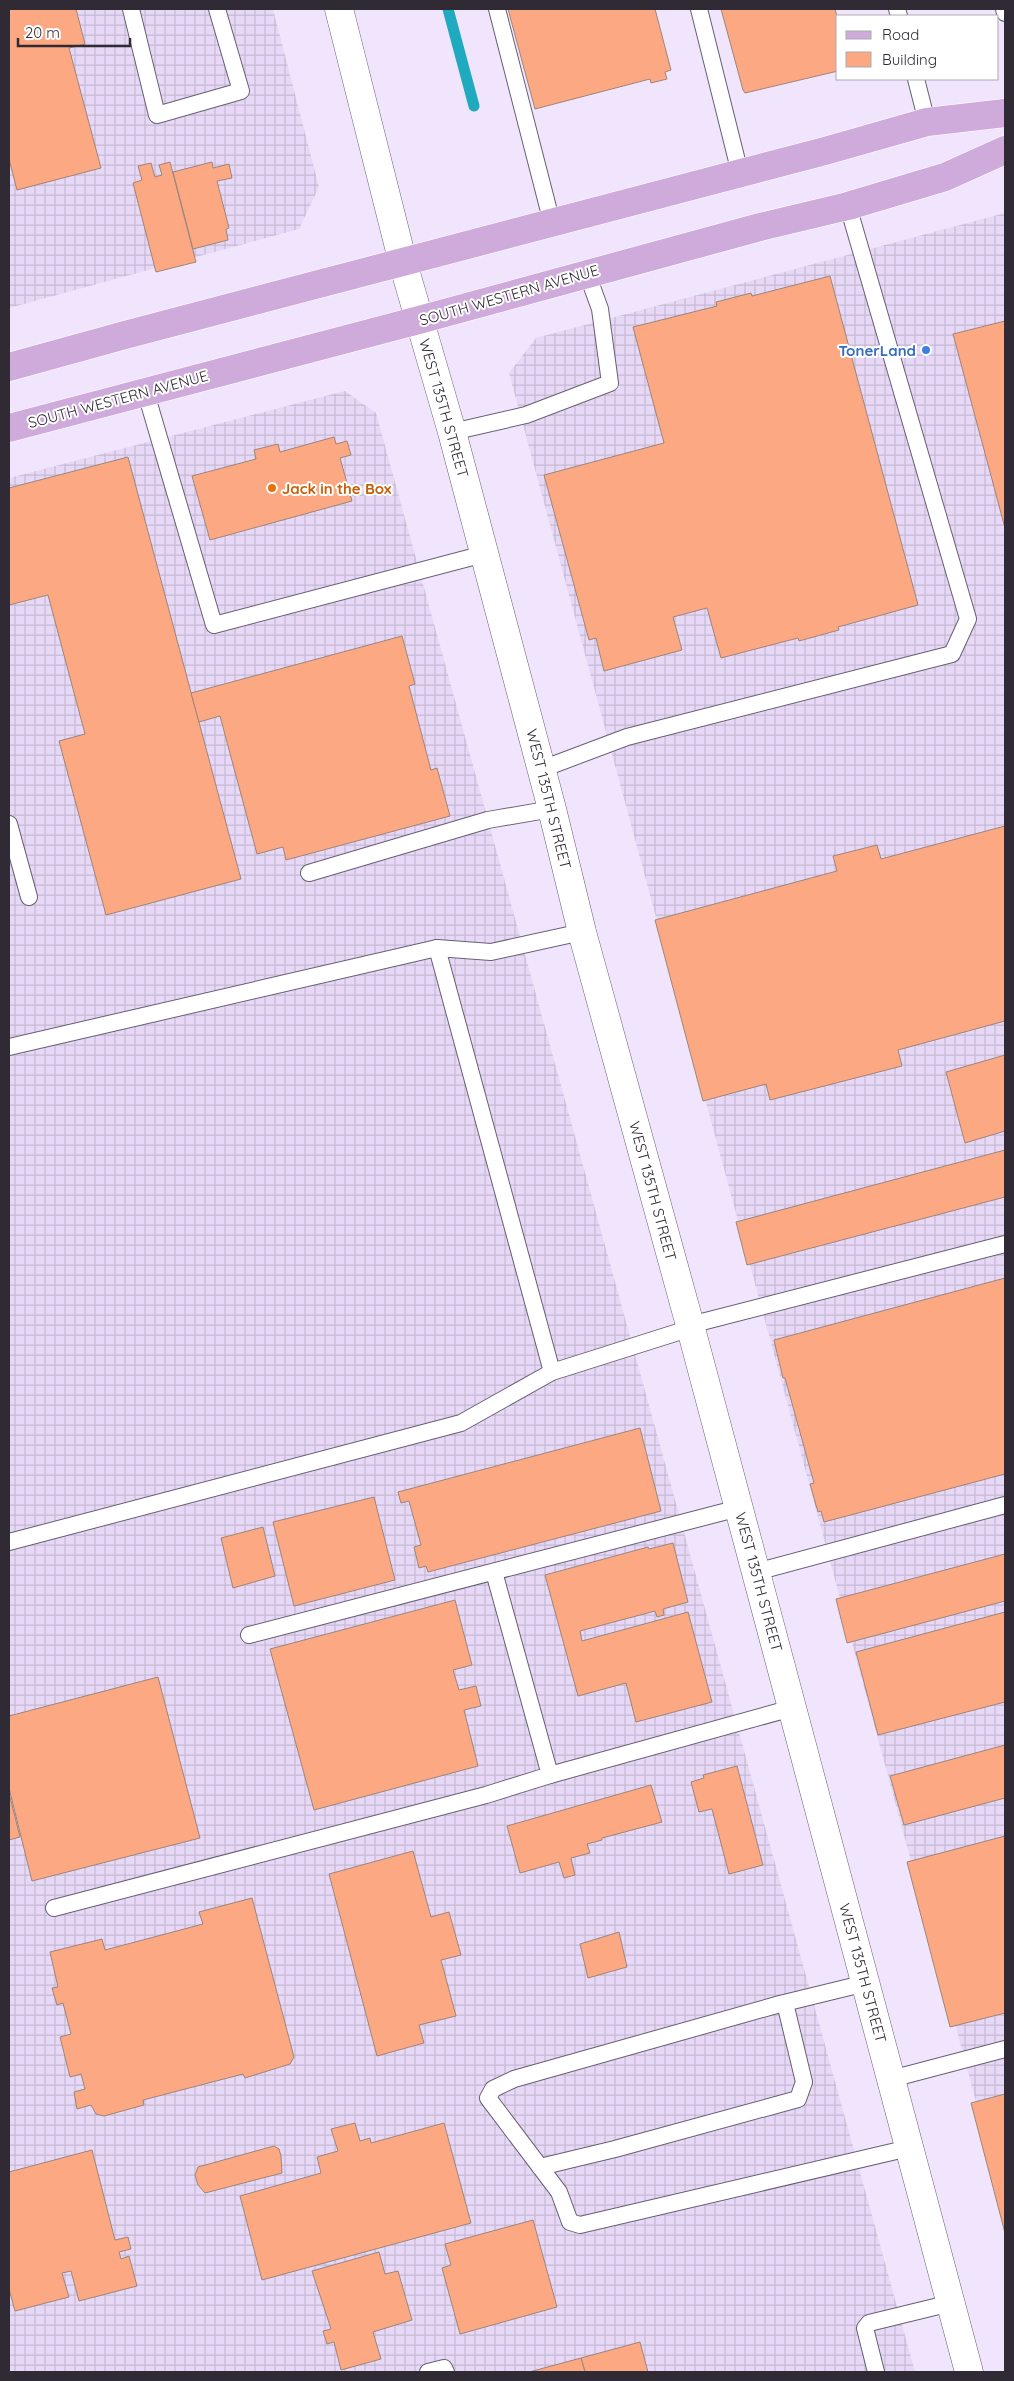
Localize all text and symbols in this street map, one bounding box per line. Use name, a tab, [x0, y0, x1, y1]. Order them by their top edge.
scale bar	[18, 15, 130, 47]
legend	[836, 15, 999, 80]
text: 20 m	[25, 23, 60, 42]
text: Road	[882, 25, 919, 44]
text: Building	[882, 50, 937, 69]
street label: SOUTH WESTERN AVENUE	[417, 260, 601, 330]
street label: WEST 135TH STREET	[415, 336, 473, 480]
place label: TonerLand	[839, 341, 916, 360]
marker: TonerLand	[920, 344, 932, 356]
street label: SOUTH WESTERN AVENUE	[26, 366, 210, 432]
place label: Jack in the Box	[282, 479, 392, 498]
marker: Jack in the Box	[266, 482, 278, 494]
street label: WEST 135TH STREET	[522, 727, 576, 871]
street label: WEST 135TH STREET	[625, 1119, 681, 1263]
street label: WEST 135TH STREET	[731, 1510, 787, 1654]
street label: WEST 135TH STREET	[835, 1901, 891, 2045]

